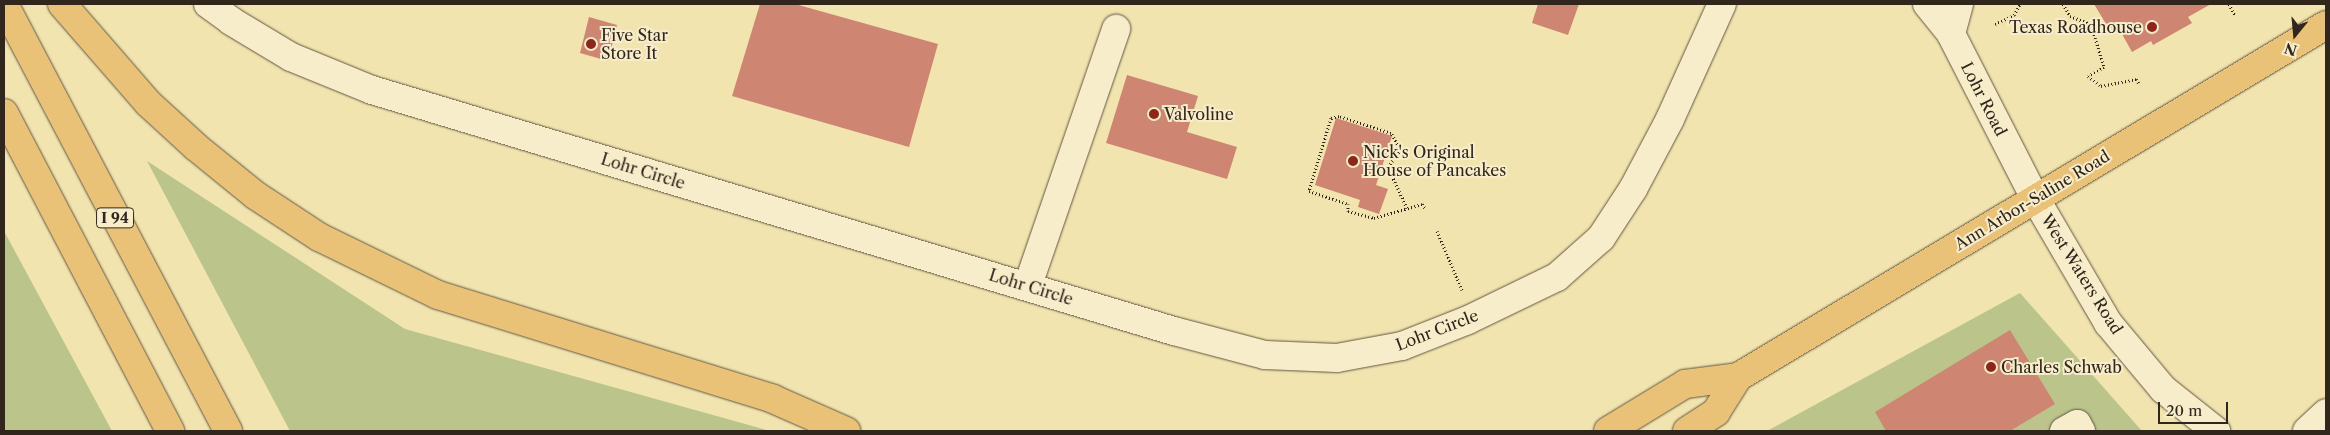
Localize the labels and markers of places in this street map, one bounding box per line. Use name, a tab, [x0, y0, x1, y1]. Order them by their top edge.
place label: Texas Roadhouse	[2009, 17, 2142, 37]
marker: Texas Roadhouse	[2146, 21, 2158, 33]
place label: Five Star Store It	[601, 25, 668, 63]
marker: Five Star Store It	[585, 38, 597, 50]
place label: Valvoline	[1164, 104, 1234, 124]
marker: Valvoline	[1148, 108, 1160, 120]
place label: Nick's Original House of Pancakes	[1363, 142, 1506, 180]
marker: Nick's Original House of Pancakes	[1347, 155, 1359, 167]
place label: Charles Schwab	[2001, 357, 2122, 377]
marker: Charles Schwab	[1985, 361, 1997, 373]

